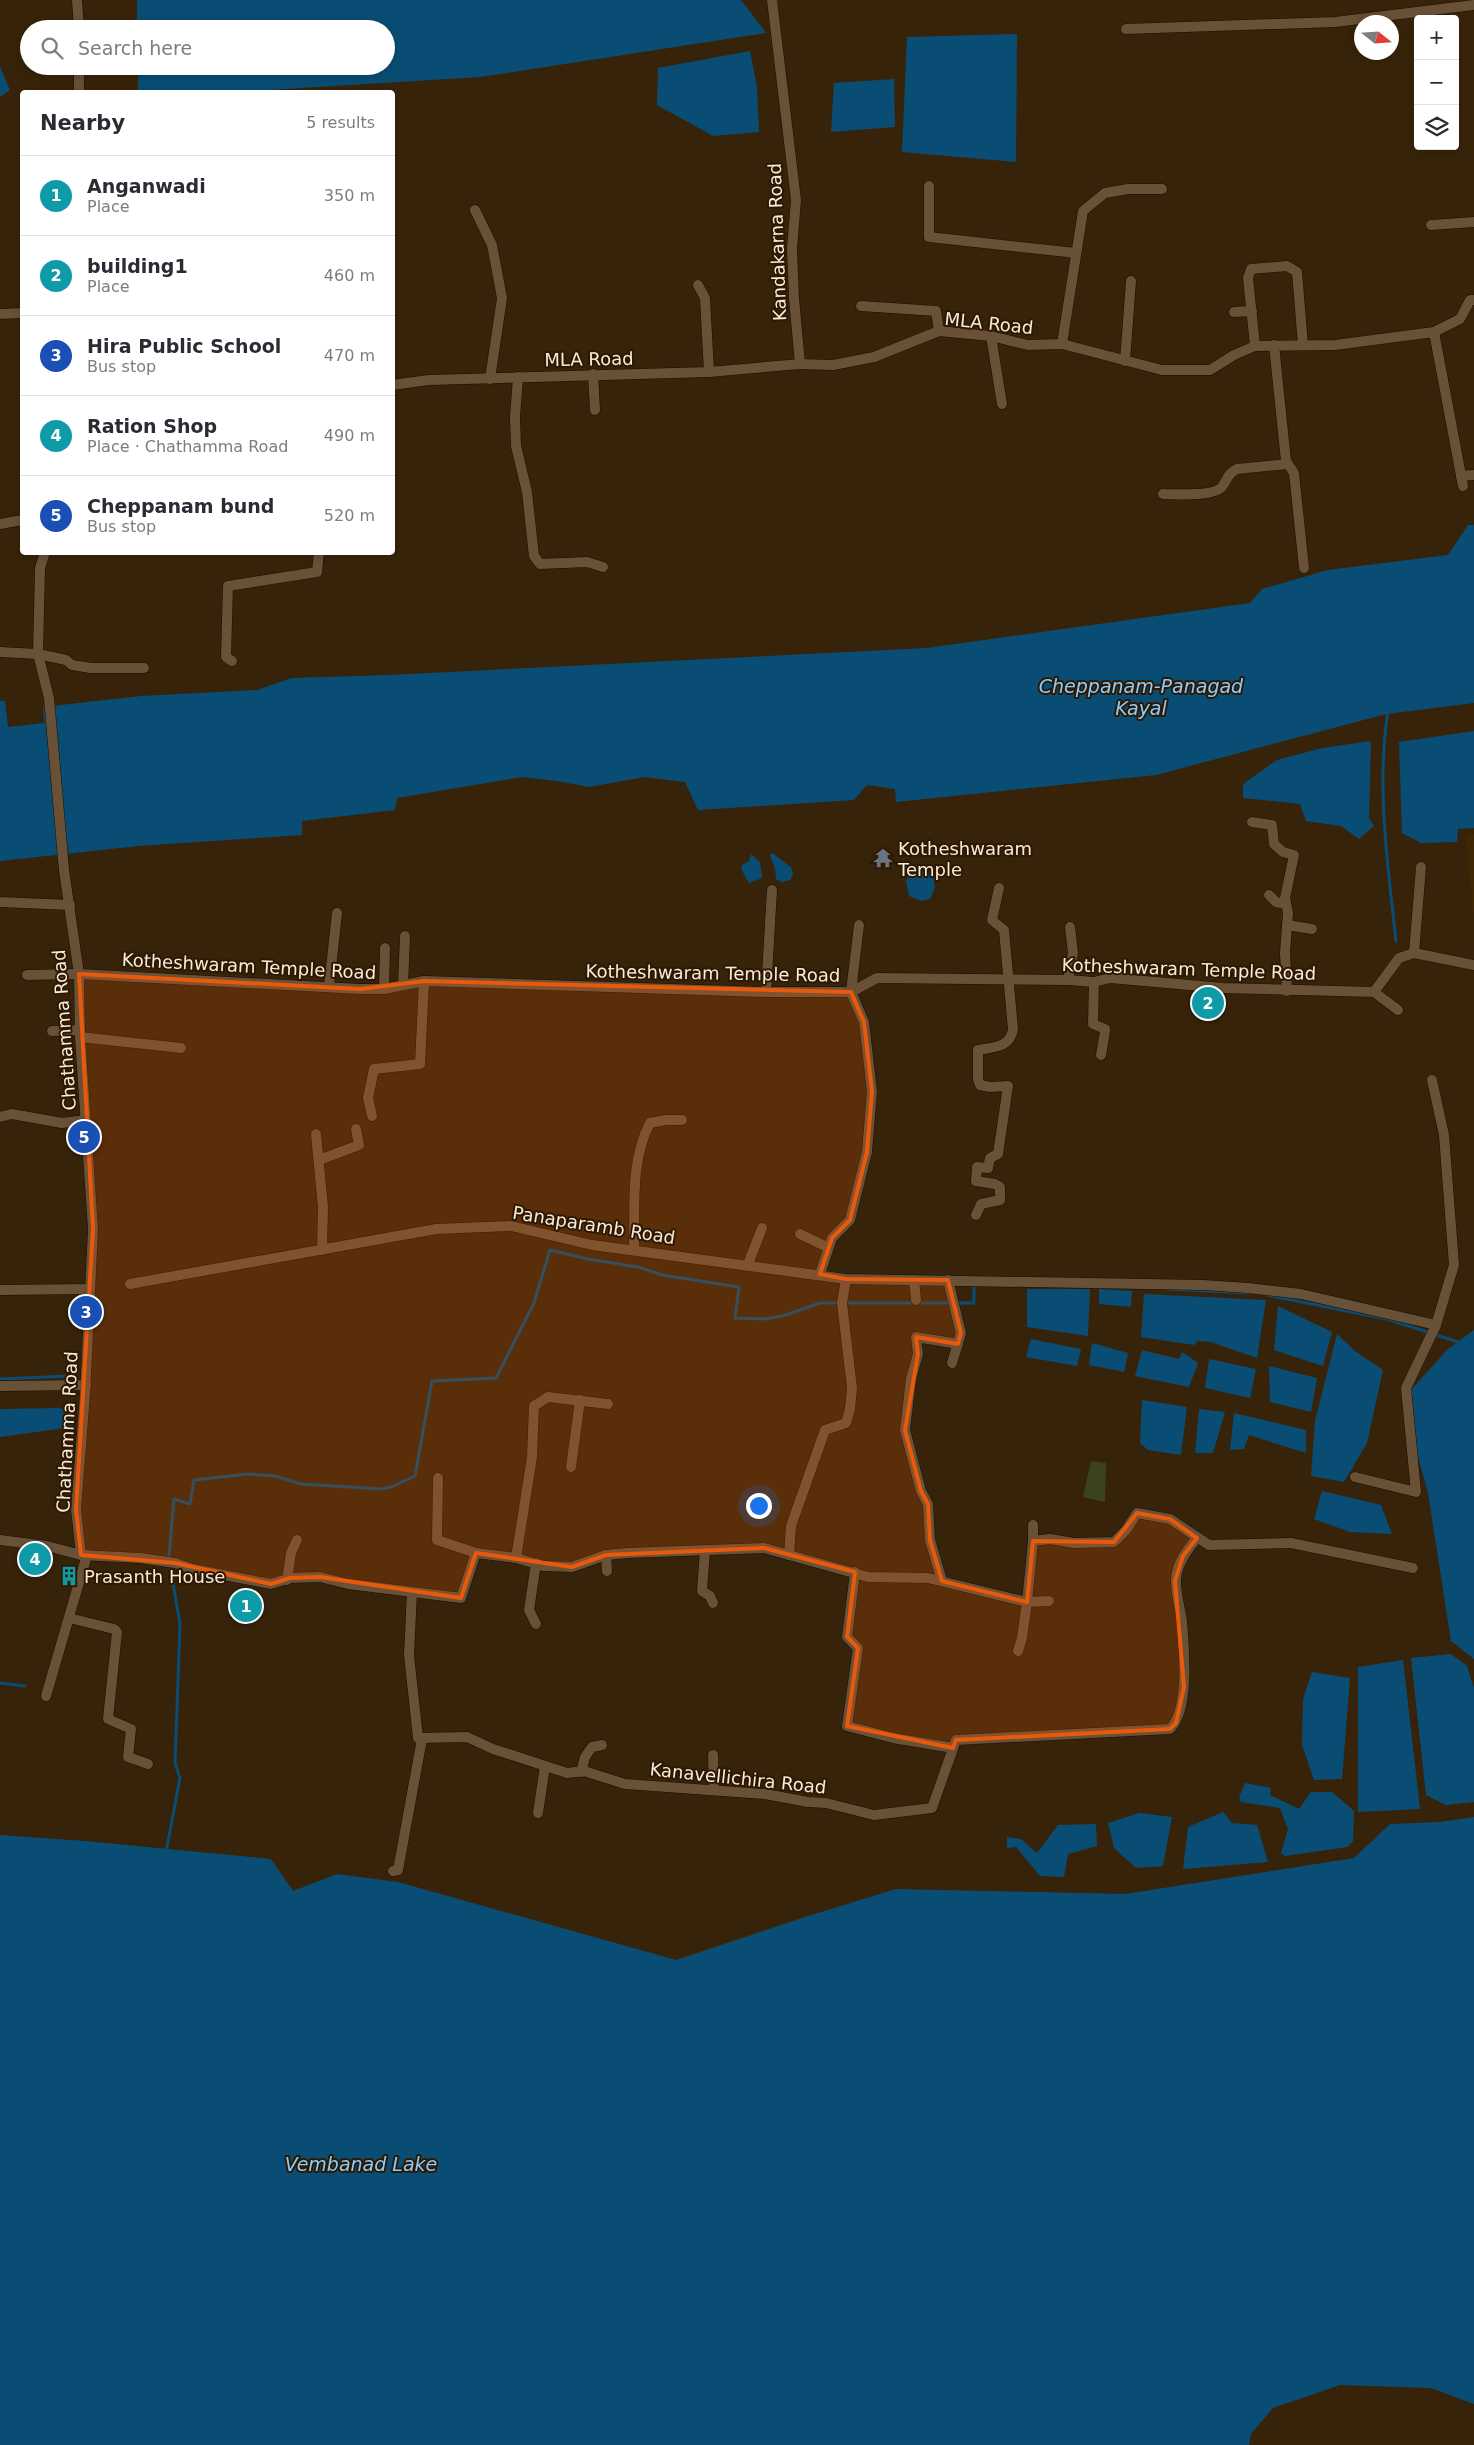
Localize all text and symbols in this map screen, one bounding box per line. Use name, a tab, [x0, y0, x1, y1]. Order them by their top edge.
north arrow	[1354, 15, 1399, 60]
map controls	[1414, 15, 1459, 150]
button: +	[1414, 15, 1459, 60]
search box	[20, 20, 395, 75]
icon: search	[38, 34, 66, 62]
text: Search here	[78, 37, 192, 59]
button: −	[1414, 60, 1459, 105]
button: layers	[1414, 105, 1459, 150]
text: Nearby	[40, 111, 125, 135]
text: 5 results	[306, 113, 375, 132]
street label: Kandakarna Road	[764, 163, 790, 321]
text: Anganwadi	[87, 175, 206, 197]
text: 1	[50, 186, 62, 205]
text: 350 m	[324, 186, 375, 205]
text: Place	[87, 197, 130, 216]
text: building1	[87, 255, 188, 277]
text: 2	[50, 266, 62, 285]
text: 460 m	[324, 266, 375, 285]
text: Place	[87, 277, 130, 296]
street label: MLA Road	[944, 308, 1034, 338]
text: Hira Public School	[87, 335, 281, 357]
text: 3	[50, 346, 62, 365]
text: 470 m	[324, 346, 375, 365]
street label: MLA Road	[544, 348, 634, 370]
text: Bus stop	[87, 357, 156, 376]
text: Ration Shop	[87, 415, 217, 437]
text: 4	[50, 426, 62, 445]
text: 490 m	[324, 426, 375, 445]
text: Place · Chathamma Road	[87, 437, 288, 456]
text: Cheppanam bund	[87, 495, 274, 517]
text: 5	[50, 506, 62, 525]
text: 520 m	[324, 506, 375, 525]
text: Bus stop	[87, 517, 156, 536]
water label: Cheppanam-Panagad Kayal	[1039, 675, 1244, 719]
place label: Kotheshwaram Temple	[897, 838, 1032, 880]
temple icon: Kotheshwaram Temple	[872, 847, 894, 869]
street label: Chathamma Road	[48, 949, 80, 1111]
street label: Kotheshwaram Temple Road	[121, 949, 377, 983]
street label: Kotheshwaram Temple Road	[1061, 954, 1317, 984]
street label: Kotheshwaram Temple Road	[586, 960, 840, 986]
pin: 2	[1192, 984, 1224, 1022]
pin: 5	[68, 1118, 100, 1156]
street label: Panaparamb Road	[511, 1202, 677, 1248]
pin: 3	[70, 1293, 102, 1331]
street label: Chathamma Road	[52, 1351, 82, 1513]
your location	[746, 1493, 772, 1519]
pin: 4	[19, 1540, 51, 1578]
building icon: Prasanth House	[58, 1565, 80, 1587]
place label: Prasanth House	[84, 1566, 225, 1587]
pin: 1	[230, 1587, 262, 1625]
street label: Kanavellichira Road	[649, 1758, 827, 1798]
water label: Vembanad Lake	[285, 2153, 437, 2175]

